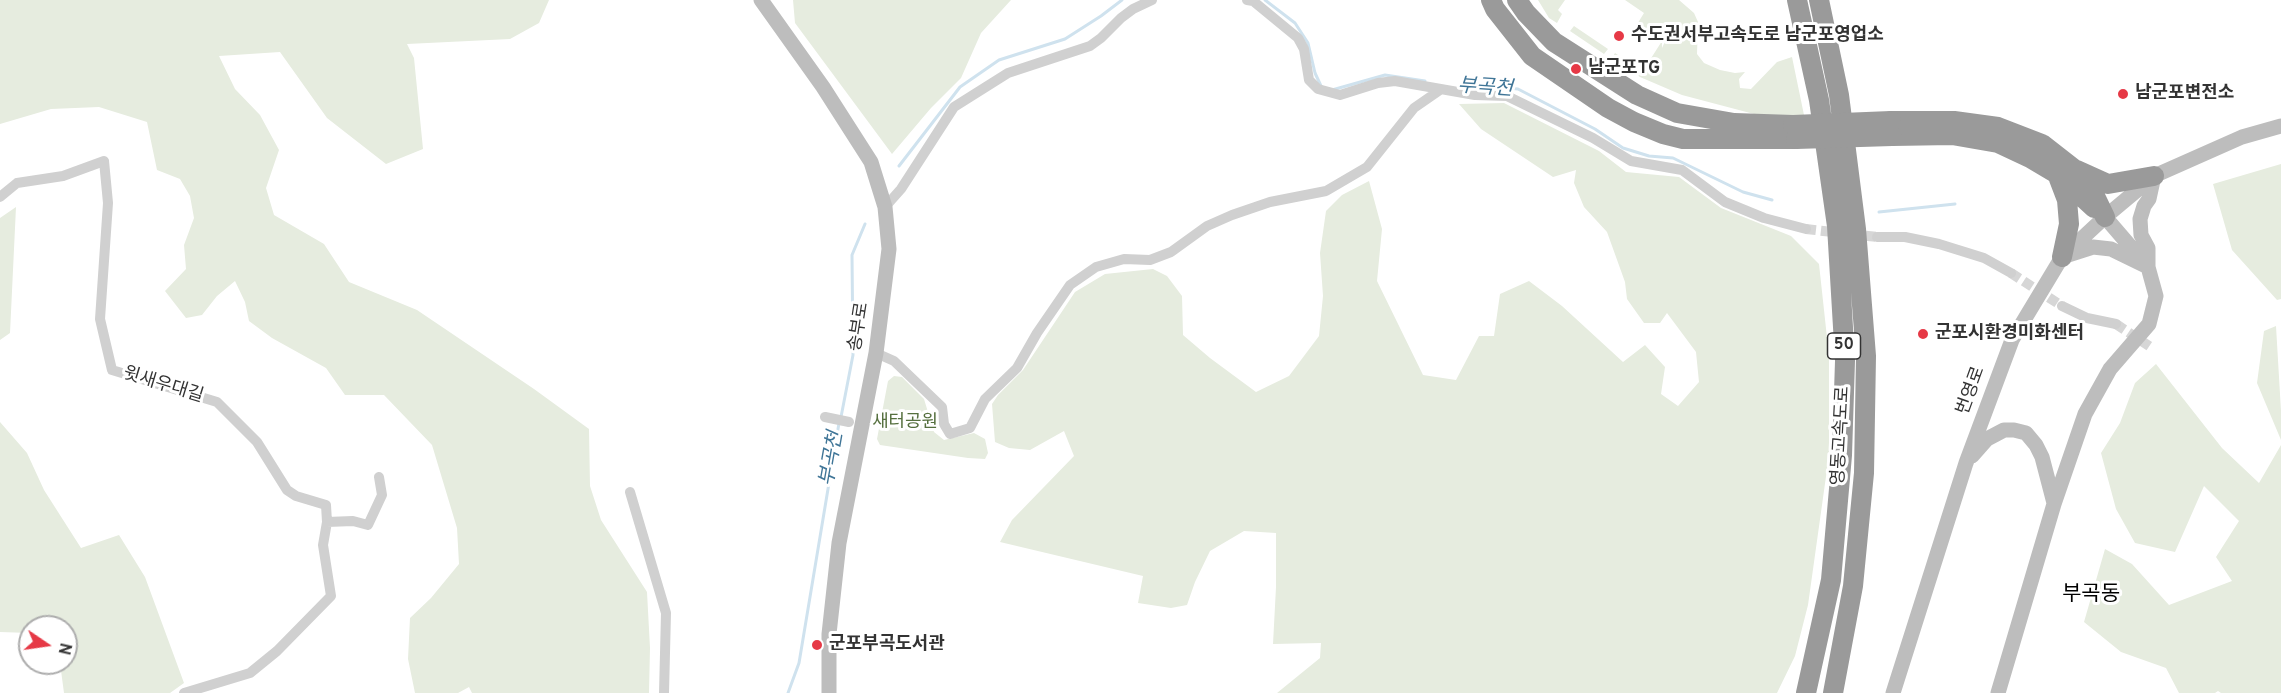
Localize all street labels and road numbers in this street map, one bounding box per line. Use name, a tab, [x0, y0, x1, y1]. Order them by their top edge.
street label: 송부로	[845, 301, 875, 353]
road number: 50	[1828, 333, 1860, 359]
street label: 윗새우대길	[120, 364, 206, 408]
street label: 번영로	[1953, 364, 1991, 418]
street label: 영동고속도로	[1829, 386, 1855, 486]

